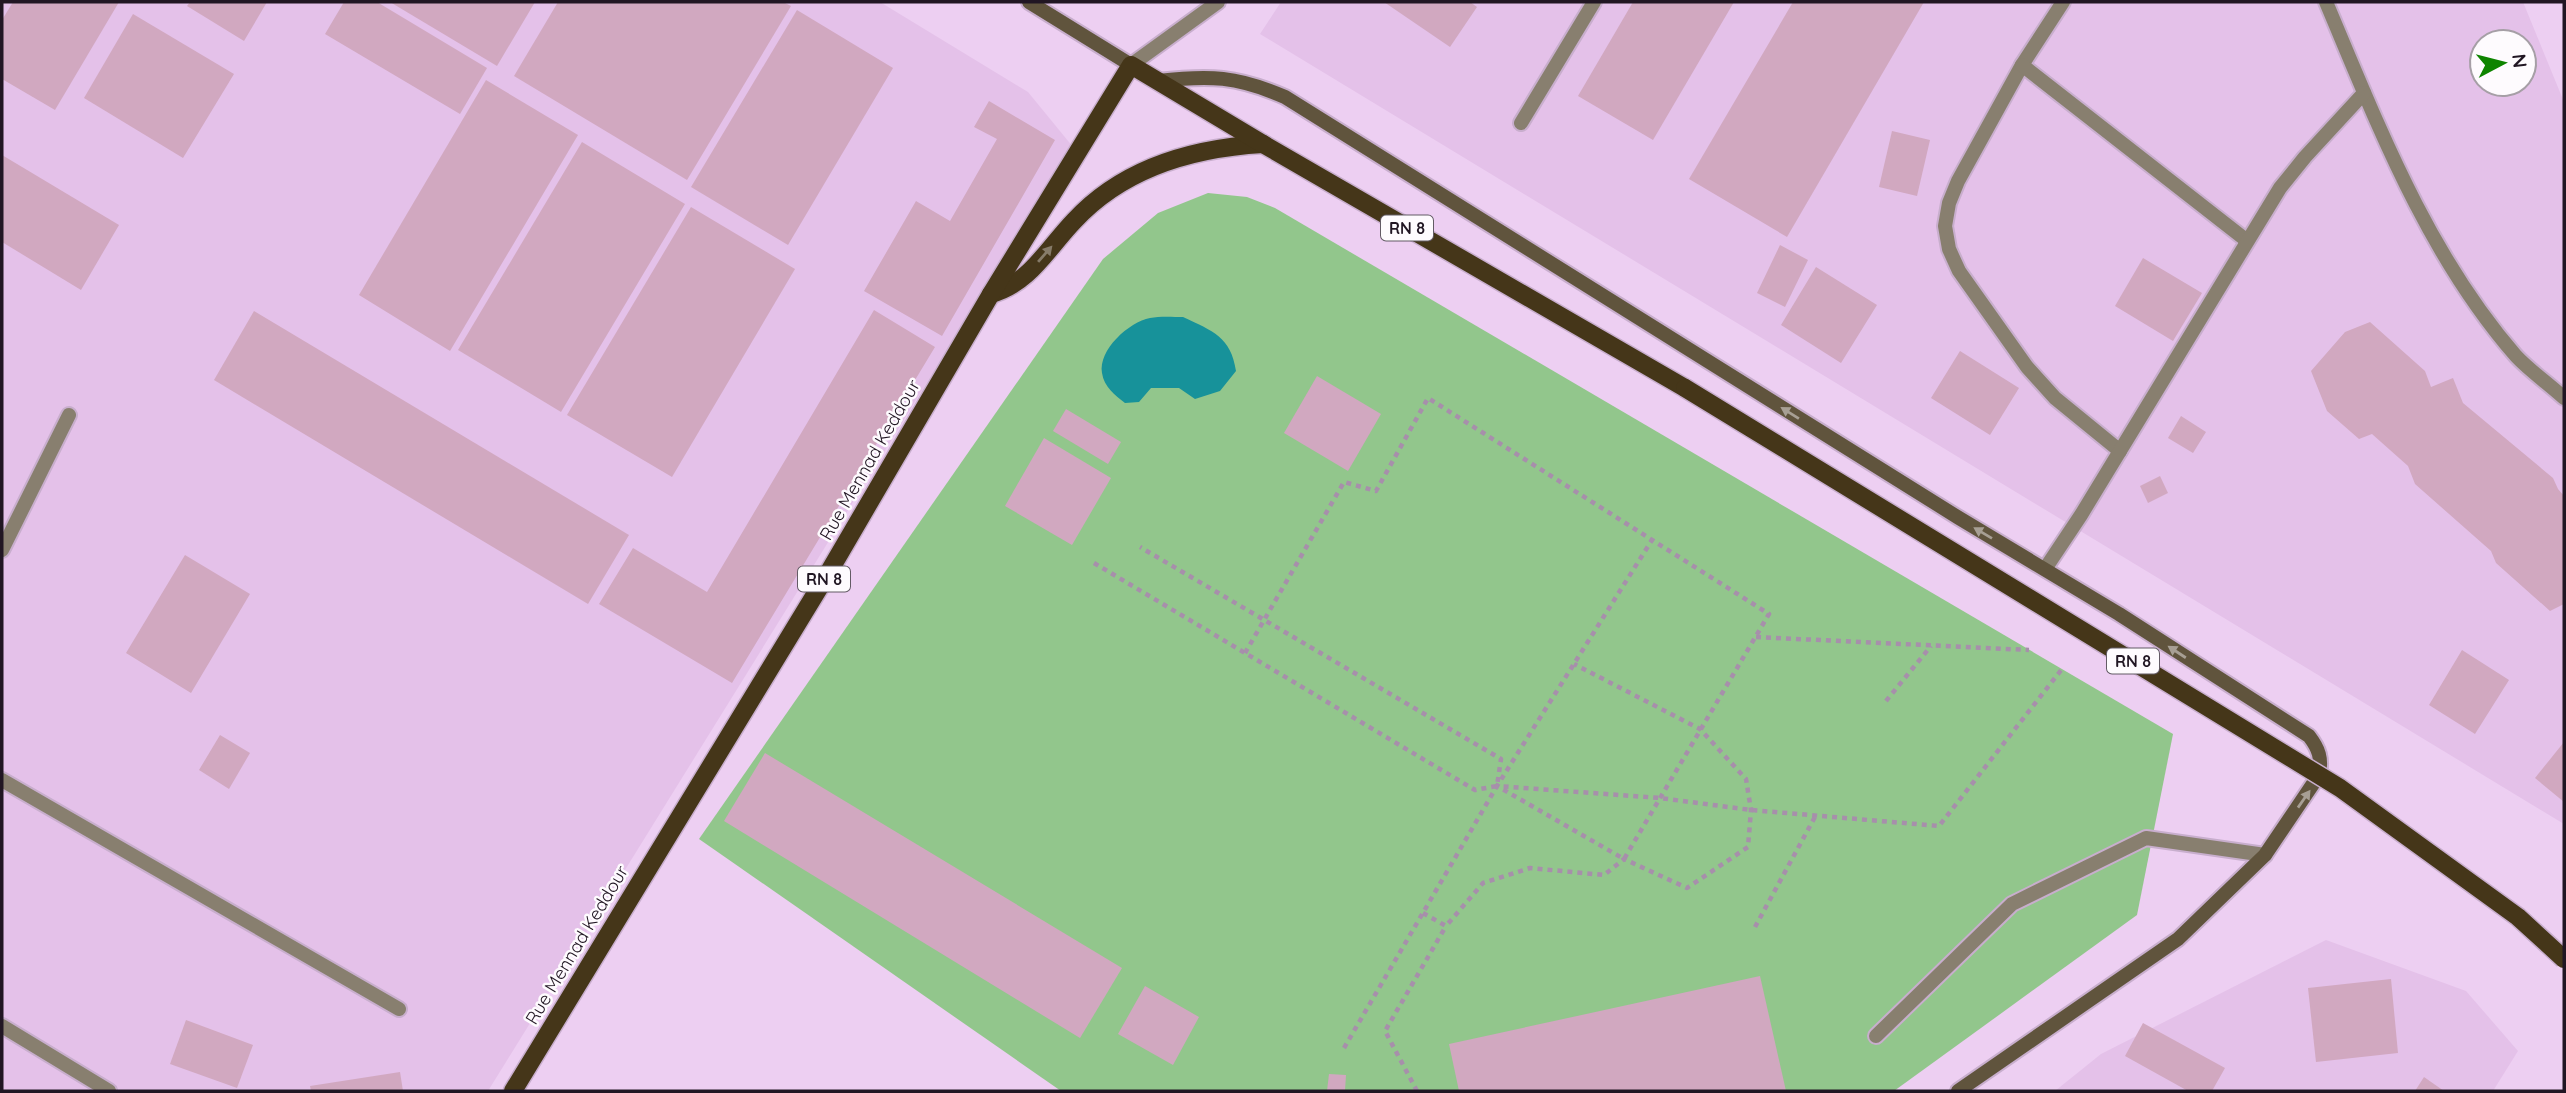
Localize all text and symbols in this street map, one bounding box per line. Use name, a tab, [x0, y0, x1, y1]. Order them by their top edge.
north arrow	[2468, 28, 2538, 98]
text: N	[2507, 53, 2533, 69]
road number: RN 8	[1381, 216, 1433, 240]
one-way arrow	[1037, 246, 1052, 263]
street label: Rue Mennad Keddour	[814, 375, 925, 544]
one-way arrow	[1781, 406, 1800, 419]
one-way arrow	[1974, 526, 1993, 539]
road number: RN 8	[798, 566, 850, 592]
one-way arrow	[2168, 645, 2187, 658]
road number: RN 8	[2107, 648, 2159, 674]
one-way arrow	[2297, 790, 2311, 808]
street label: Rue Mennad Keddour	[520, 861, 633, 1029]

